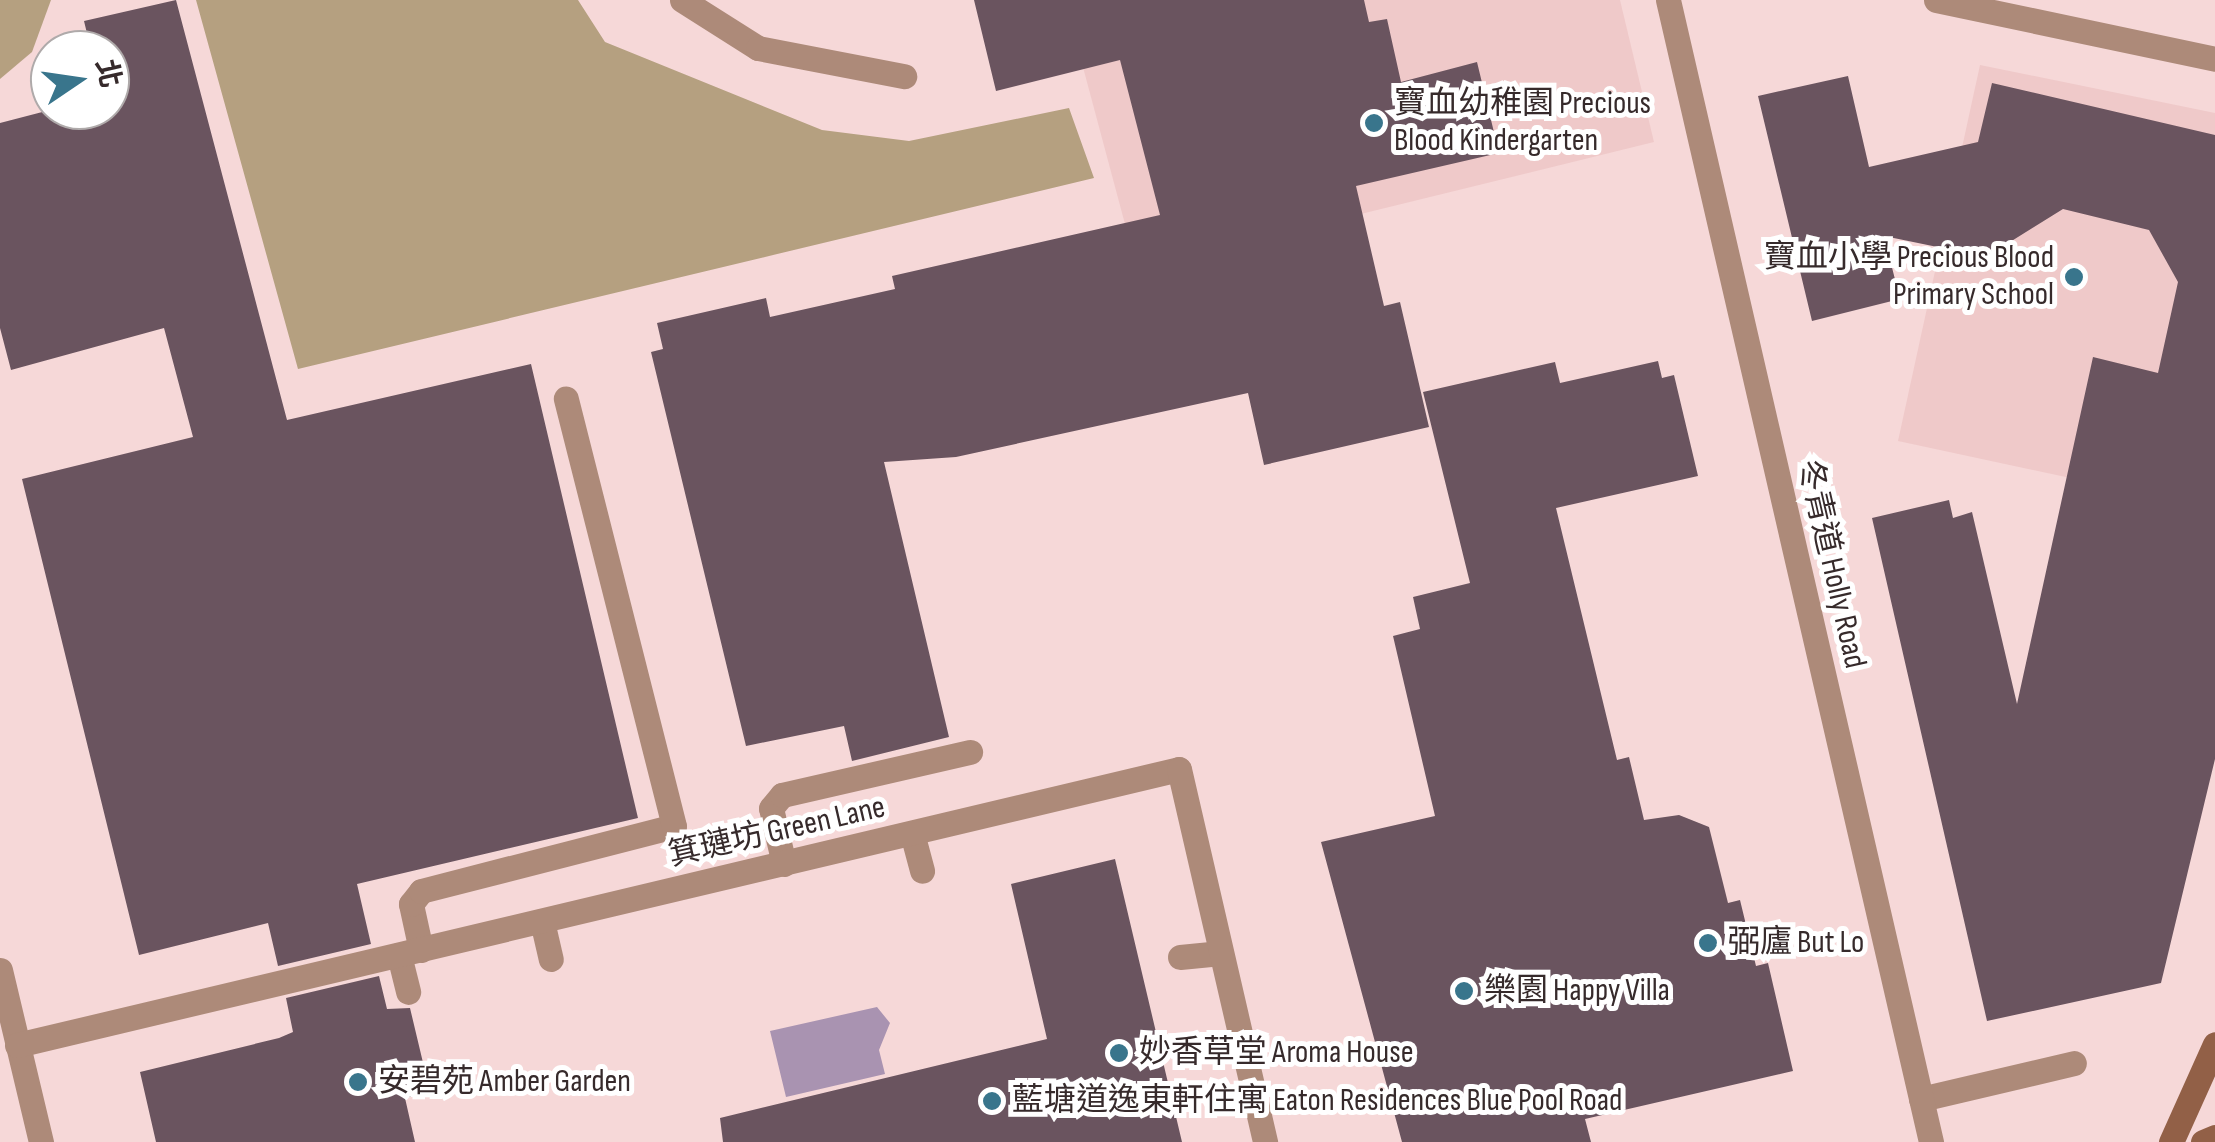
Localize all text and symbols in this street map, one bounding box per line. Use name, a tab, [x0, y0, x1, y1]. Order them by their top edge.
north arrow	[30, 30, 130, 130]
text: 北	[89, 56, 127, 91]
place label: 寶血幼稚園 Precious Blood Kindergarten	[1394, 86, 1651, 161]
marker: 寶血幼稚園 Precious Blood Kindergarten	[1363, 112, 1385, 134]
place label: 寶血小學 Precious Blood Primary School	[1764, 240, 2054, 315]
marker: 寶血小學 Precious Blood Primary School	[2063, 266, 2085, 288]
street label: 冬青道 Holly Road	[1788, 456, 1874, 672]
street label: 箕璉坊 Green Lane	[665, 788, 889, 876]
place label: 弼廬 But Lo	[1728, 924, 1864, 962]
marker: 弼廬 But Lo	[1697, 932, 1719, 954]
place label: 樂園 Happy Villa	[1484, 972, 1670, 1010]
marker: 樂園 Happy Villa	[1453, 980, 1475, 1002]
place label: 妙香草堂 Aroma House	[1139, 1034, 1414, 1072]
marker: 妙香草堂 Aroma House	[1108, 1042, 1130, 1064]
place label: 安碧苑 Amber Garden	[378, 1063, 631, 1101]
marker: 安碧苑 Amber Garden	[347, 1071, 369, 1093]
place label: 藍塘道逸東軒住寓 Eaton Residences Blue Pool Road	[1012, 1082, 1622, 1120]
marker: 藍塘道逸東軒住寓 Eaton Residences Blue Pool Road	[981, 1090, 1003, 1112]

